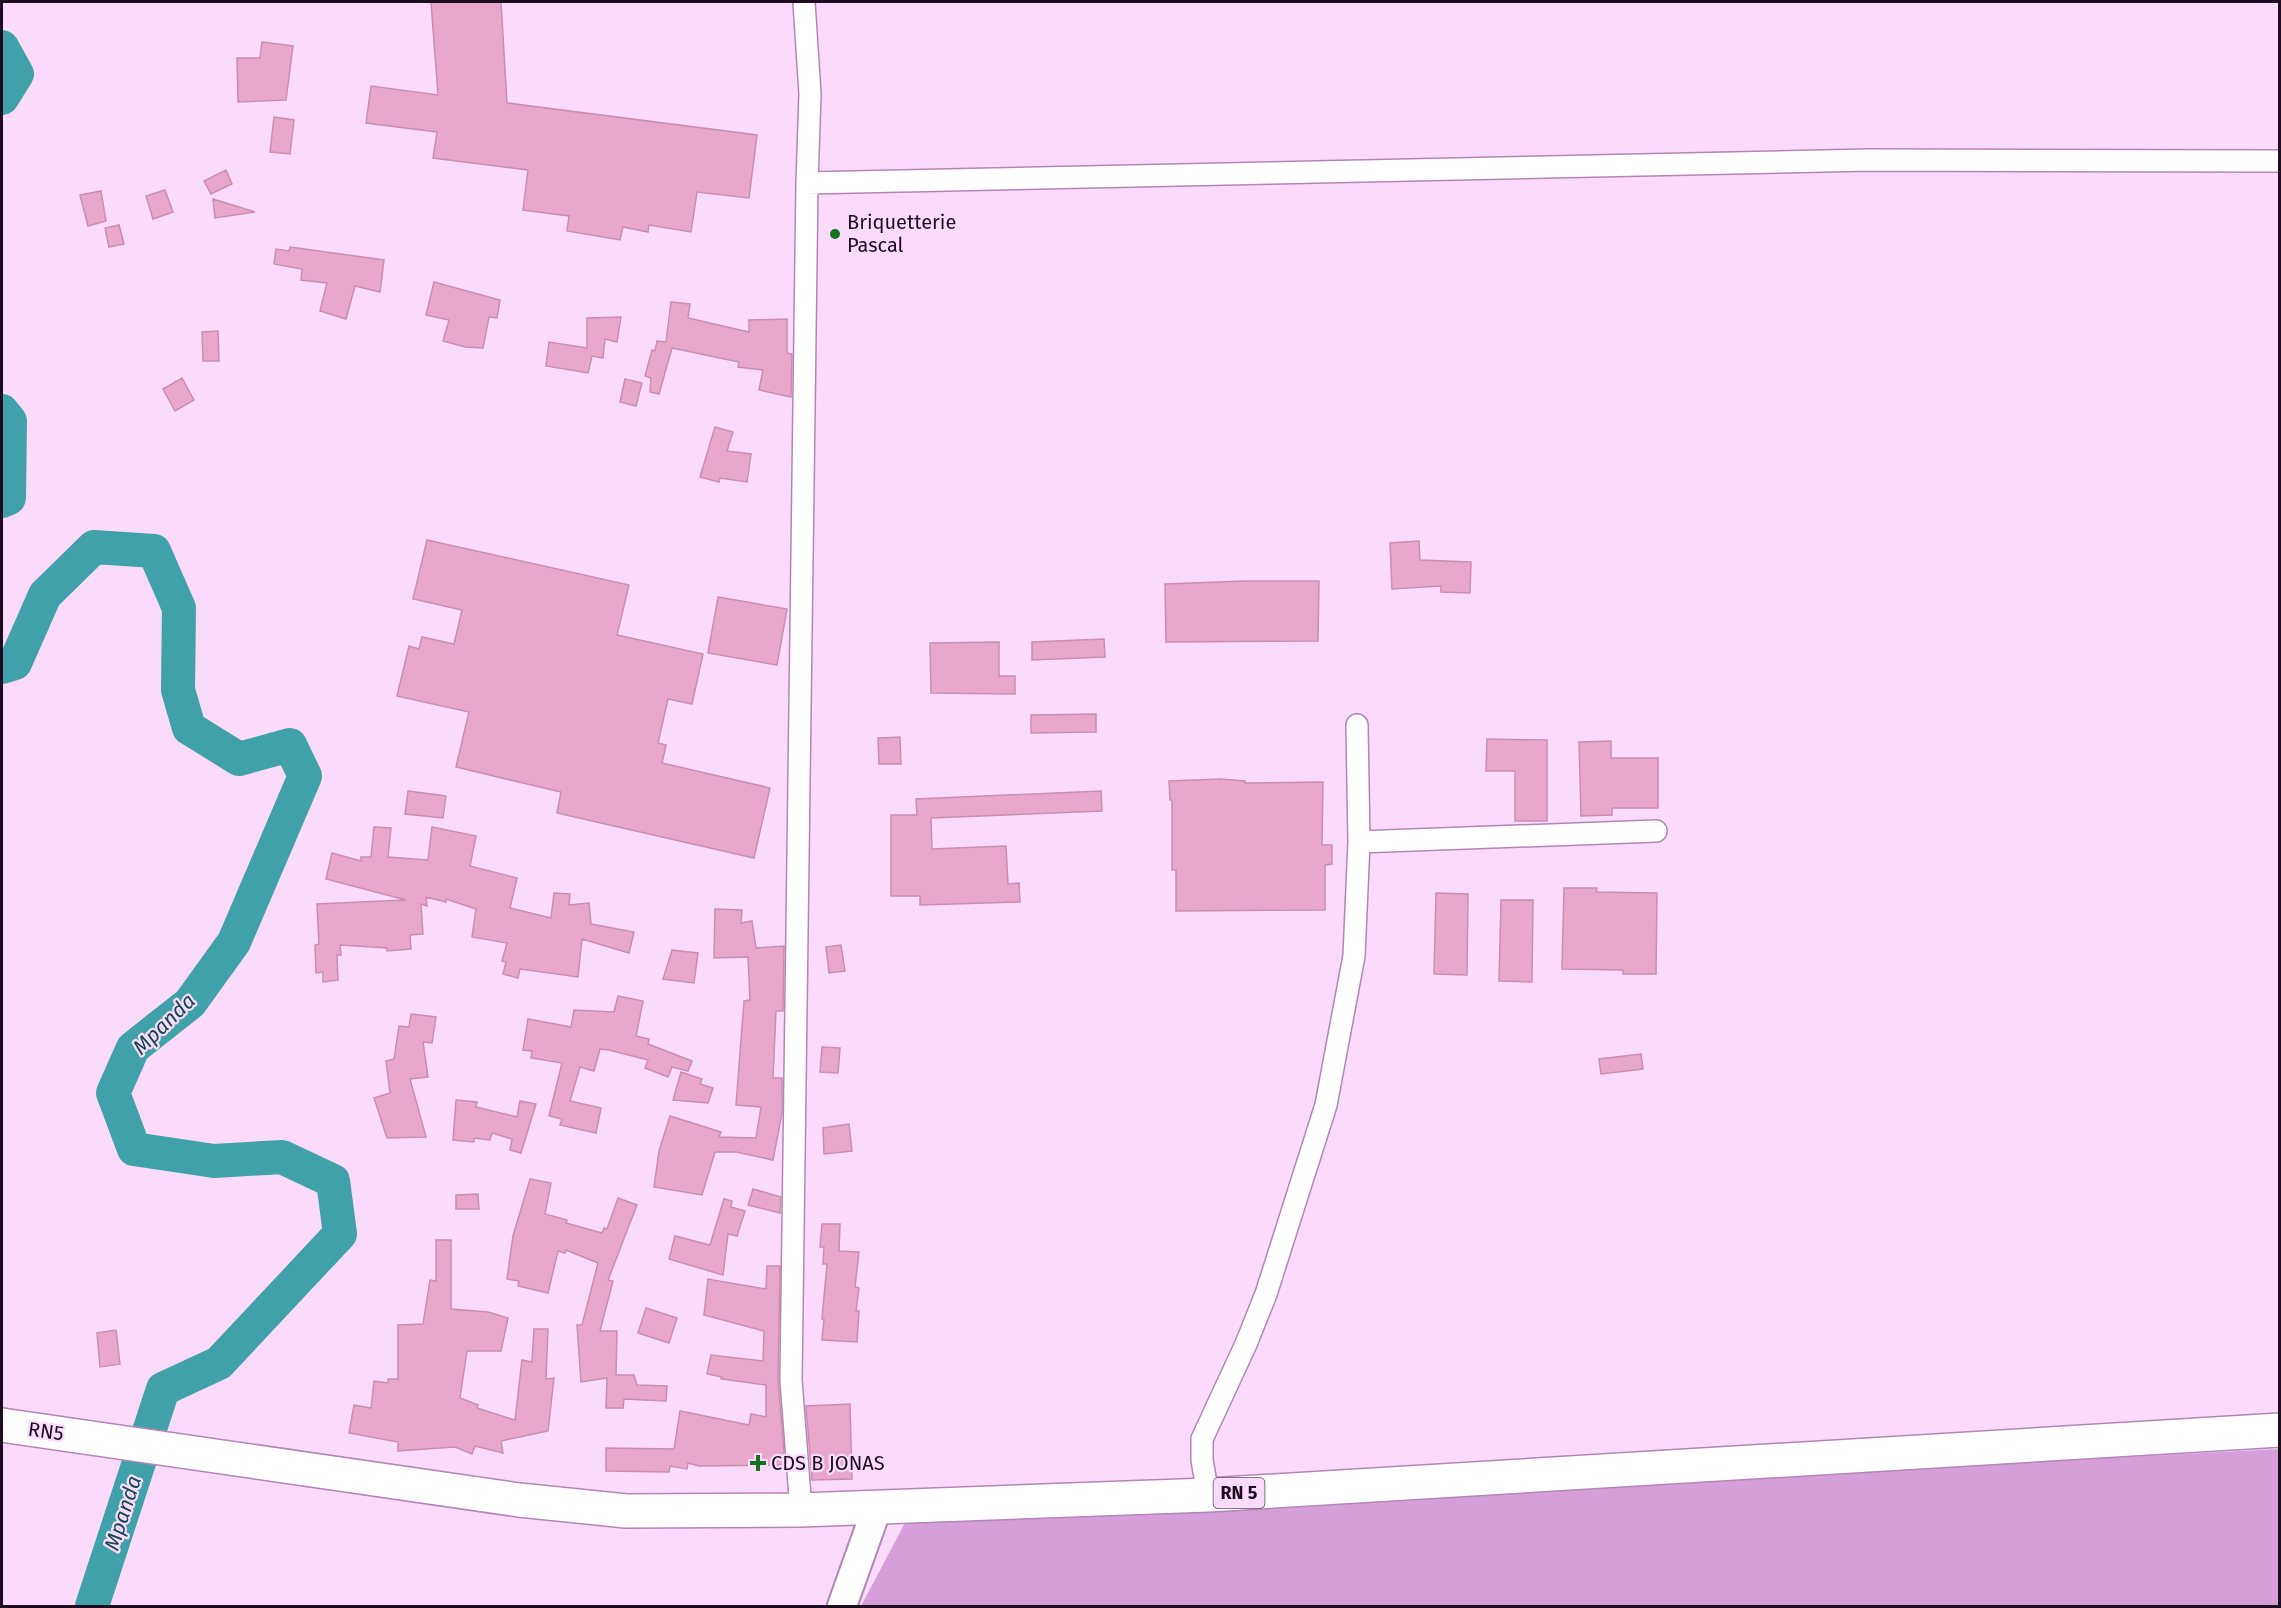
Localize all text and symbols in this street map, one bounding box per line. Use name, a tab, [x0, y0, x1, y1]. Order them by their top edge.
place label: Briquetterie Pascal	[847, 210, 956, 257]
marker: Briquetterie Pascal	[828, 227, 842, 241]
water label: Mpanda	[127, 988, 201, 1060]
street label: RN5	[27, 1417, 65, 1445]
place label: CDS B JONAS	[771, 1451, 885, 1475]
marker: CDS B JONAS	[749, 1454, 767, 1472]
water label: Mpanda	[99, 1472, 147, 1554]
road number: RN 5	[1214, 1478, 1264, 1508]

